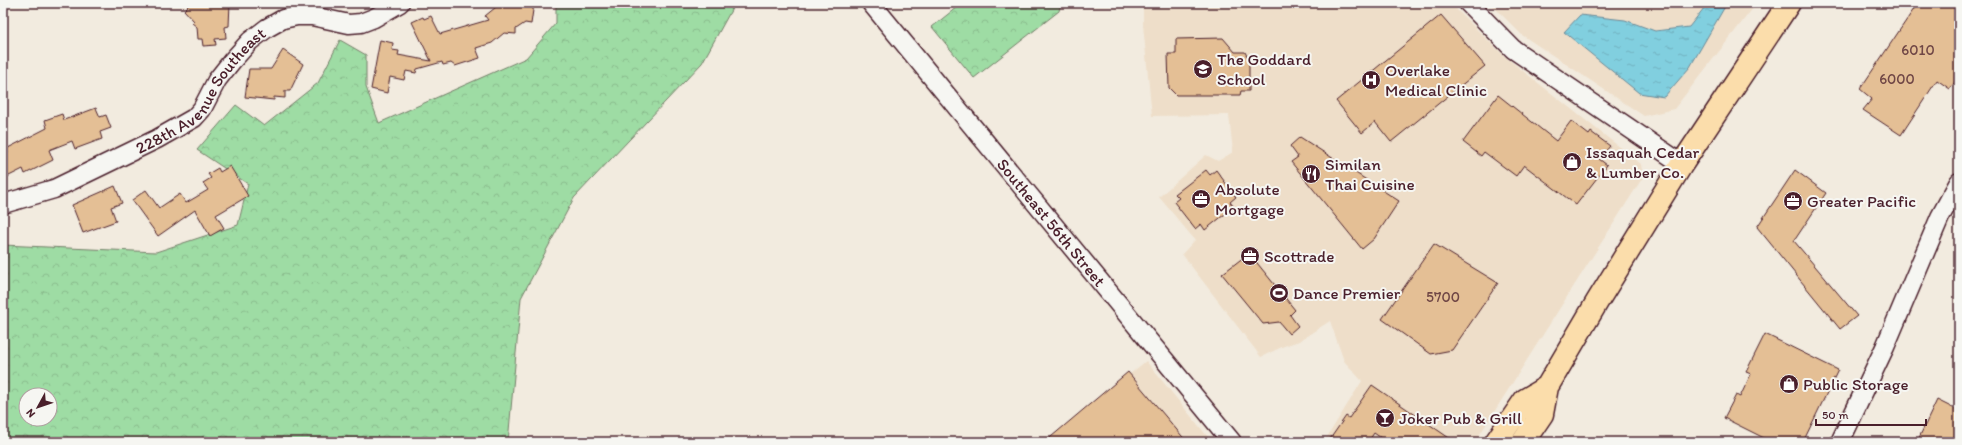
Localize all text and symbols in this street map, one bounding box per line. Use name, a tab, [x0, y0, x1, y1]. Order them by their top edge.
street label: 228th Avenue Southeast	[132, 23, 269, 158]
house number: 6010	[1901, 41, 1935, 59]
place label: The Goddard School	[1217, 49, 1311, 89]
school or university icon: The Goddard School	[1192, 58, 1214, 80]
place label: Overlake Medical Clinic	[1385, 60, 1487, 100]
hospital icon: Overlake Medical Clinic	[1360, 69, 1382, 91]
house number: 6000	[1879, 70, 1915, 88]
place label: Issaquah Cedar & Lumber Co.	[1586, 142, 1700, 182]
shop icon: Issaquah Cedar & Lumber Co.	[1561, 151, 1583, 173]
street label: Southeast 56th Street	[993, 154, 1110, 290]
place label: Similan Thai Cuisine	[1325, 154, 1415, 194]
restaurant icon: Similan Thai Cuisine	[1300, 163, 1322, 185]
place label: Absolute Mortgage	[1215, 179, 1284, 219]
office icon: Absolute Mortgage	[1190, 188, 1212, 210]
office icon: Greater Pacific	[1782, 190, 1804, 212]
place label: Greater Pacific	[1807, 191, 1916, 211]
office icon: Scottrade	[1239, 245, 1261, 267]
place label: Scottrade	[1264, 246, 1335, 266]
sports icon: Dance Premier	[1268, 282, 1290, 304]
place label: Dance Premier	[1293, 283, 1401, 303]
house number: 5700	[1426, 288, 1460, 306]
shop icon: Public Storage	[1778, 373, 1800, 395]
place label: Public Storage	[1803, 374, 1909, 394]
north arrow	[18, 387, 58, 427]
scale bar	[1816, 401, 1926, 427]
text: N	[23, 406, 38, 420]
bar icon: Joker Pub & Grill	[1374, 407, 1396, 429]
place label: Joker Pub & Grill	[1399, 408, 1522, 428]
text: 50 m	[1822, 408, 1848, 422]

